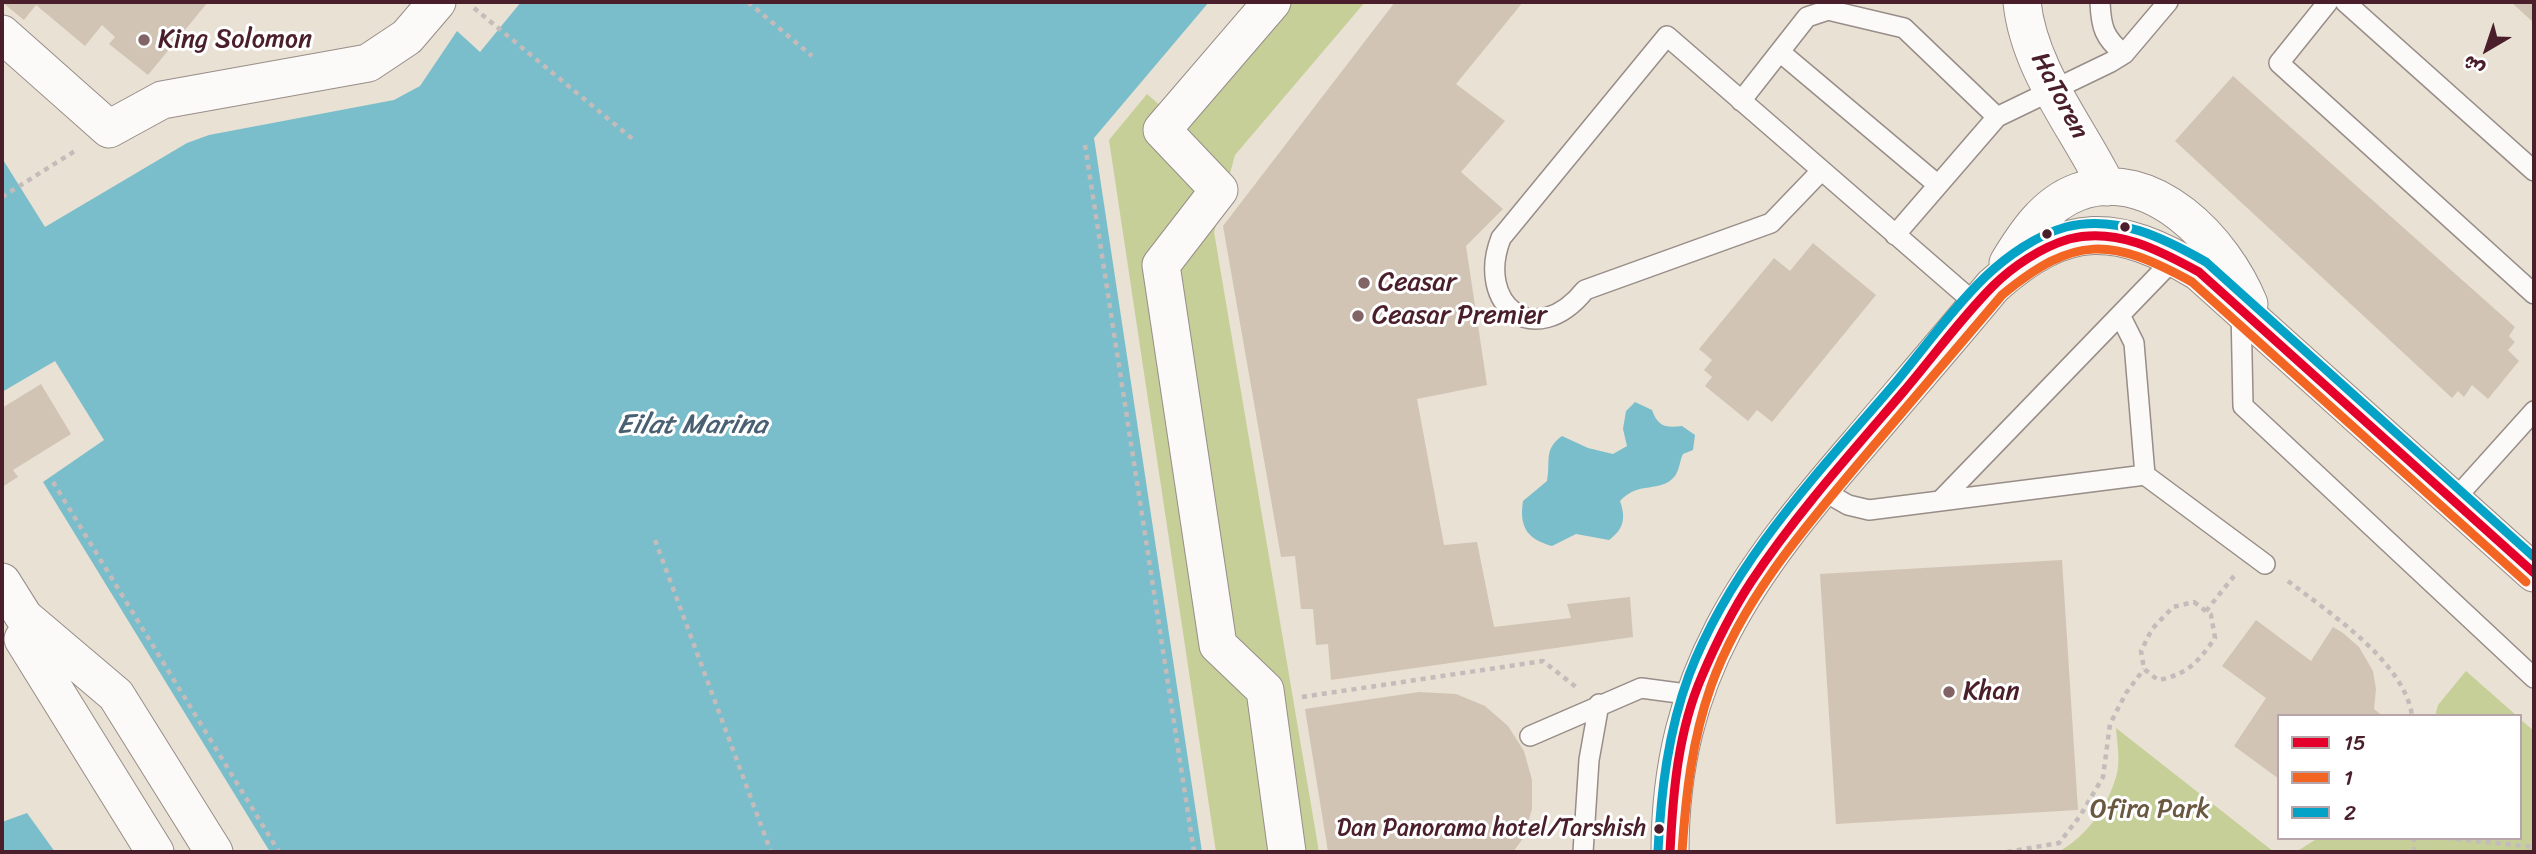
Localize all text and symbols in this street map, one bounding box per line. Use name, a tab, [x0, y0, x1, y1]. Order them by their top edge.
north arrow	[2452, 14, 2522, 84]
place label: King Solomon	[158, 24, 312, 56]
marker: King Solomon	[136, 32, 152, 48]
text: ش	[2455, 46, 2492, 85]
street label: HaToren	[2023, 47, 2095, 145]
unlabelled marker	[2118, 220, 2132, 234]
unlabelled marker	[2040, 227, 2054, 241]
place label: Ceasar	[1378, 267, 1456, 299]
marker: Ceasar	[1356, 275, 1372, 291]
place label: Ceasar Premier	[1372, 300, 1547, 332]
marker: Ceasar Premier	[1350, 308, 1366, 324]
water label: Eilat Marina	[617, 409, 767, 443]
place label: Khan	[1963, 676, 2019, 708]
marker: Khan	[1941, 684, 1957, 700]
legend	[2277, 714, 2522, 840]
text: 15	[2344, 724, 2366, 762]
text: 1	[2344, 759, 2353, 797]
park label: Ofira Park	[2090, 794, 2210, 826]
text: 2	[2344, 794, 2356, 832]
place label: Dan Panorama hotel/Tarshish	[1337, 815, 1646, 843]
marker: Dan Panorama hotel/Tarshish	[1652, 822, 1666, 836]

